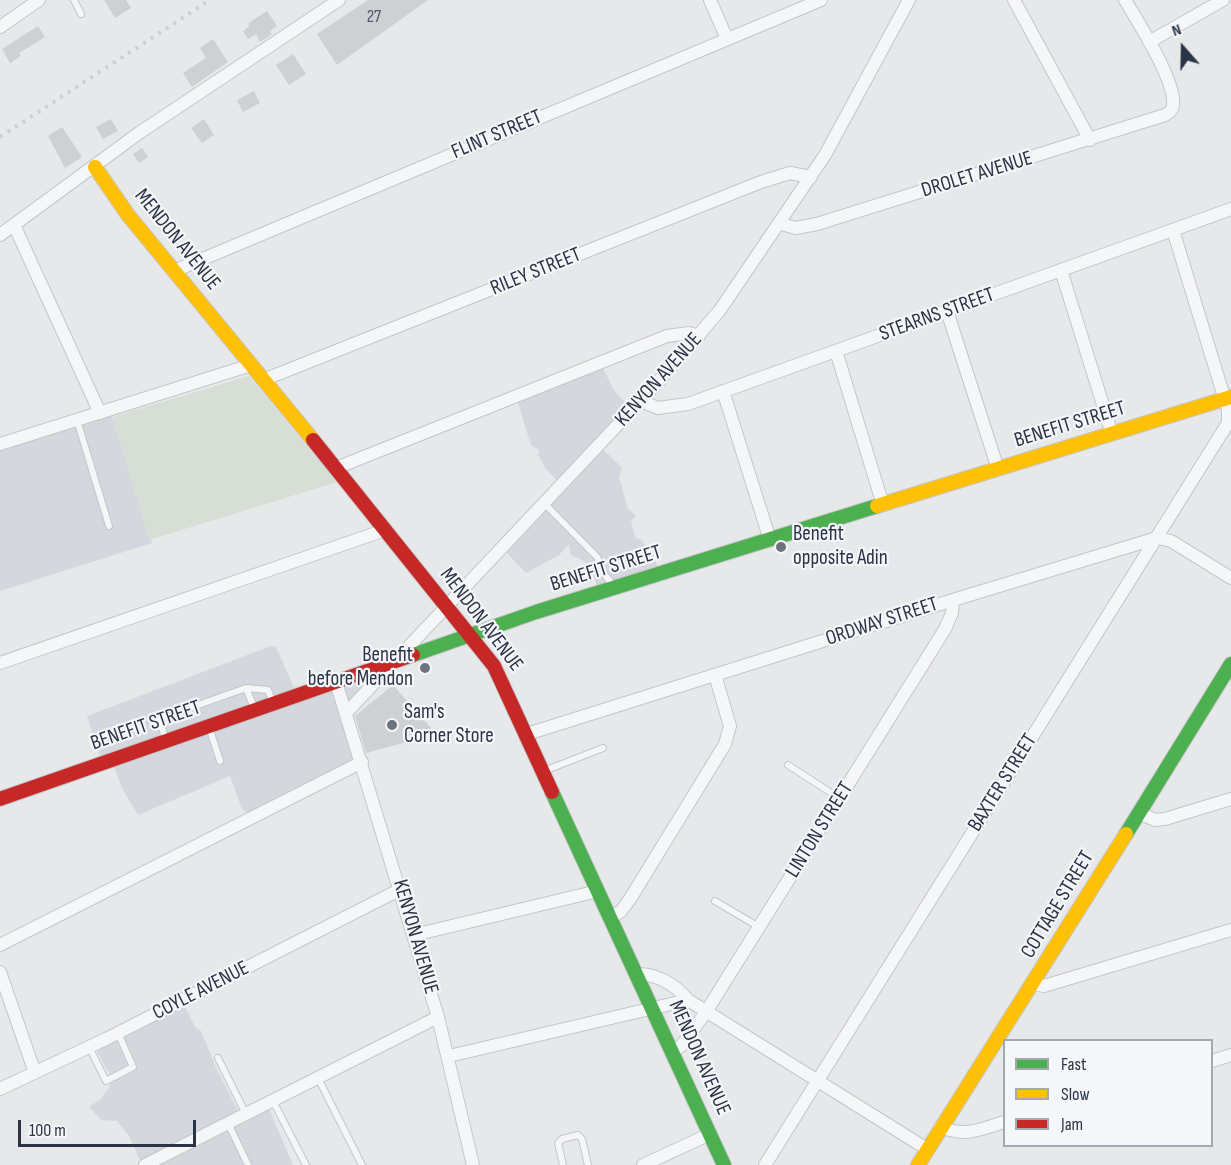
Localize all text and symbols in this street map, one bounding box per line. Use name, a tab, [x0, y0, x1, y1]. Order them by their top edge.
house number: 27	[367, 6, 381, 28]
north arrow	[1153, 18, 1213, 78]
text: N	[1169, 20, 1184, 41]
street label: FLINT STREET	[448, 105, 546, 165]
street label: DROLET AVENUE	[918, 146, 1036, 204]
street label: MENDON AVENUE	[129, 184, 225, 296]
street label: RILEY STREET	[487, 242, 585, 302]
street label: STEARNS STREET	[876, 283, 998, 347]
street label: KENYON AVENUE	[610, 328, 708, 432]
street label: BENEFIT STREET	[1012, 396, 1128, 454]
place label: Benefit opposite Adin	[793, 522, 888, 572]
street label: BENEFIT STREET	[548, 540, 664, 598]
marker: Benefit opposite Adin	[774, 540, 788, 554]
street label: MENDON AVENUE	[434, 563, 528, 677]
street label: ORDWAY STREET	[823, 592, 941, 652]
place label: Benefit before Mendon	[308, 643, 413, 693]
marker: Benefit before Mendon	[418, 661, 432, 675]
street label: BENEFIT STREET	[88, 695, 204, 757]
place label: Sam's Corner Store	[404, 700, 494, 750]
marker: Sam's Corner Store	[385, 718, 399, 732]
street label: BAXTER STREET	[963, 730, 1043, 836]
street label: LINTON STREET	[781, 777, 859, 883]
street label: COTTAGE STREET	[1016, 847, 1100, 963]
street label: KENYON AVENUE	[387, 877, 443, 997]
street label: COYLE AVENUE	[149, 956, 253, 1026]
street label: MENDON AVENUE	[663, 997, 735, 1119]
legend	[1003, 1039, 1213, 1147]
text: Fast	[1061, 1054, 1086, 1075]
text: Slow	[1061, 1084, 1090, 1105]
scale bar	[21, 1108, 200, 1146]
text: Jam	[1061, 1114, 1083, 1135]
text: 100 m	[29, 1120, 66, 1141]

